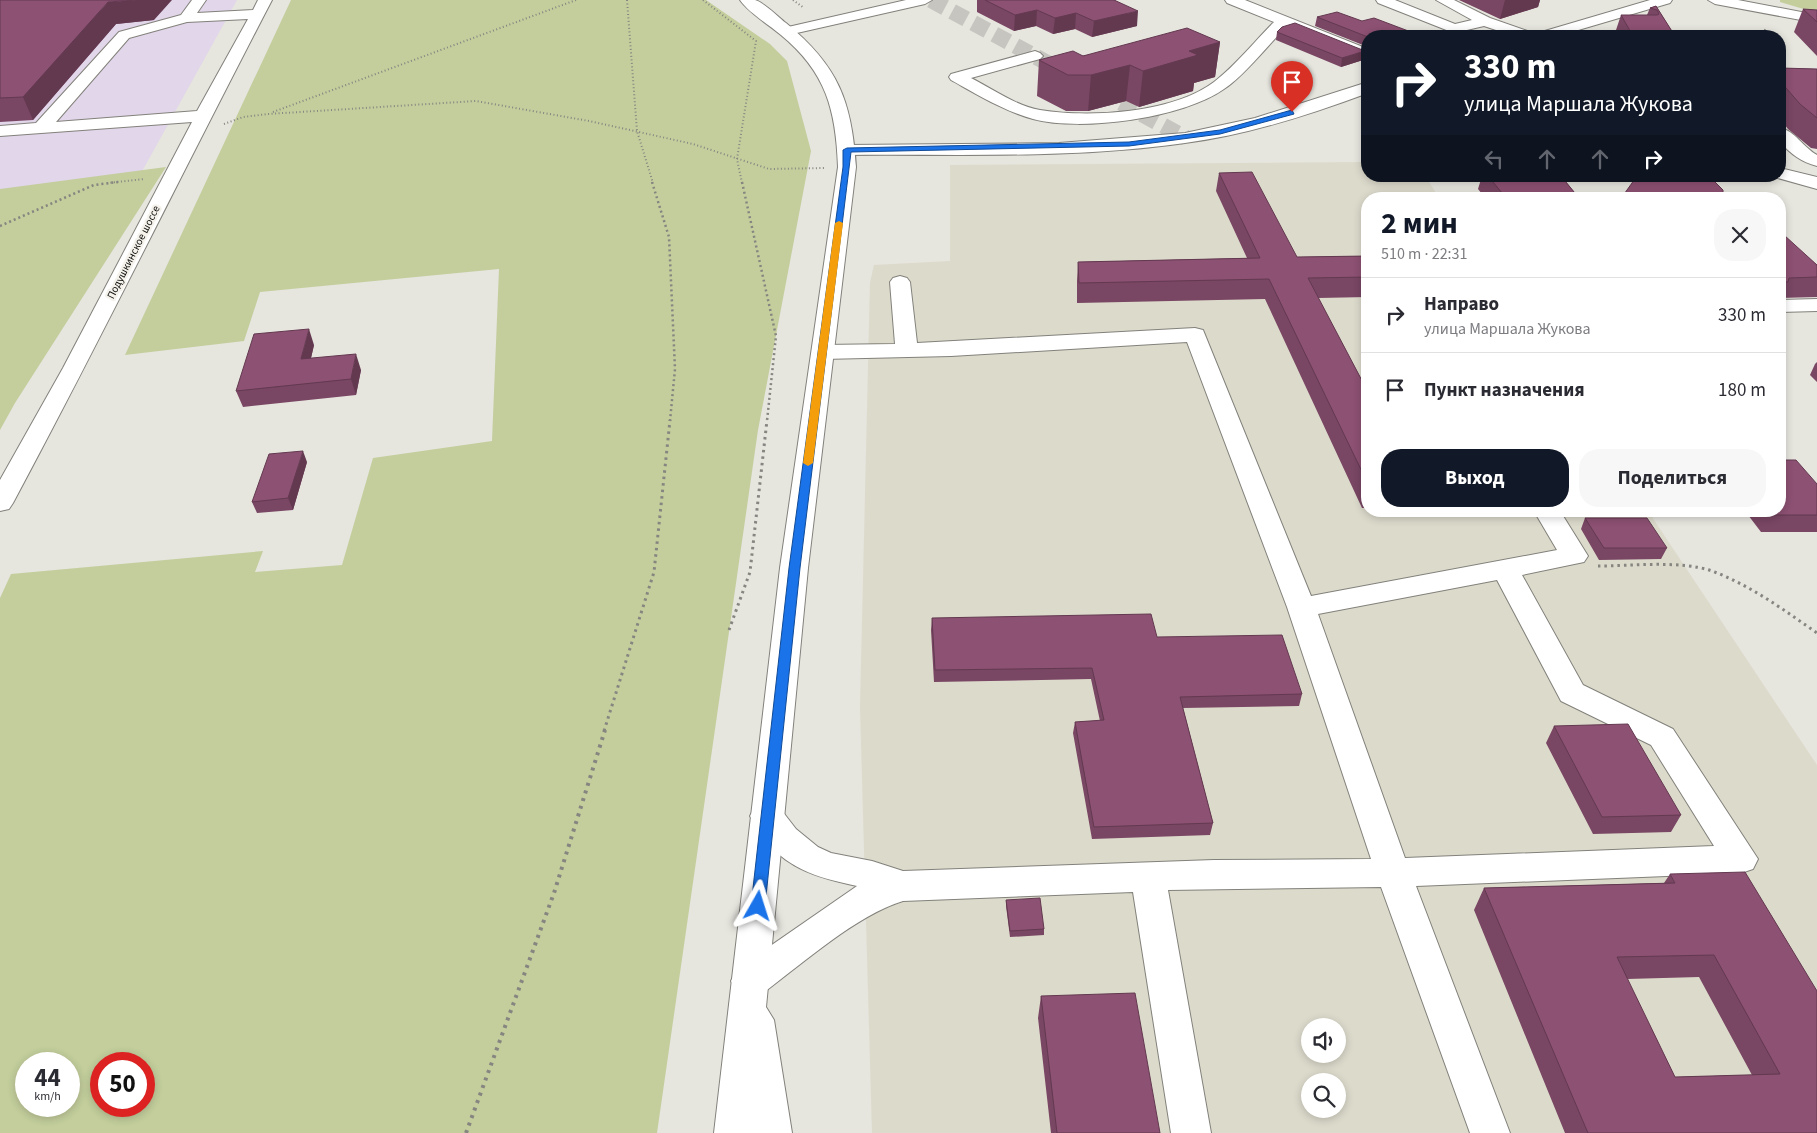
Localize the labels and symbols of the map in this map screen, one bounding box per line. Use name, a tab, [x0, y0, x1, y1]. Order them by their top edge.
pin	[1271, 61, 1313, 112]
street label: Подушкинское шоссе	[103, 202, 164, 302]
position arrow	[731, 879, 783, 931]
speed limit sign: 50	[90, 1052, 155, 1117]

